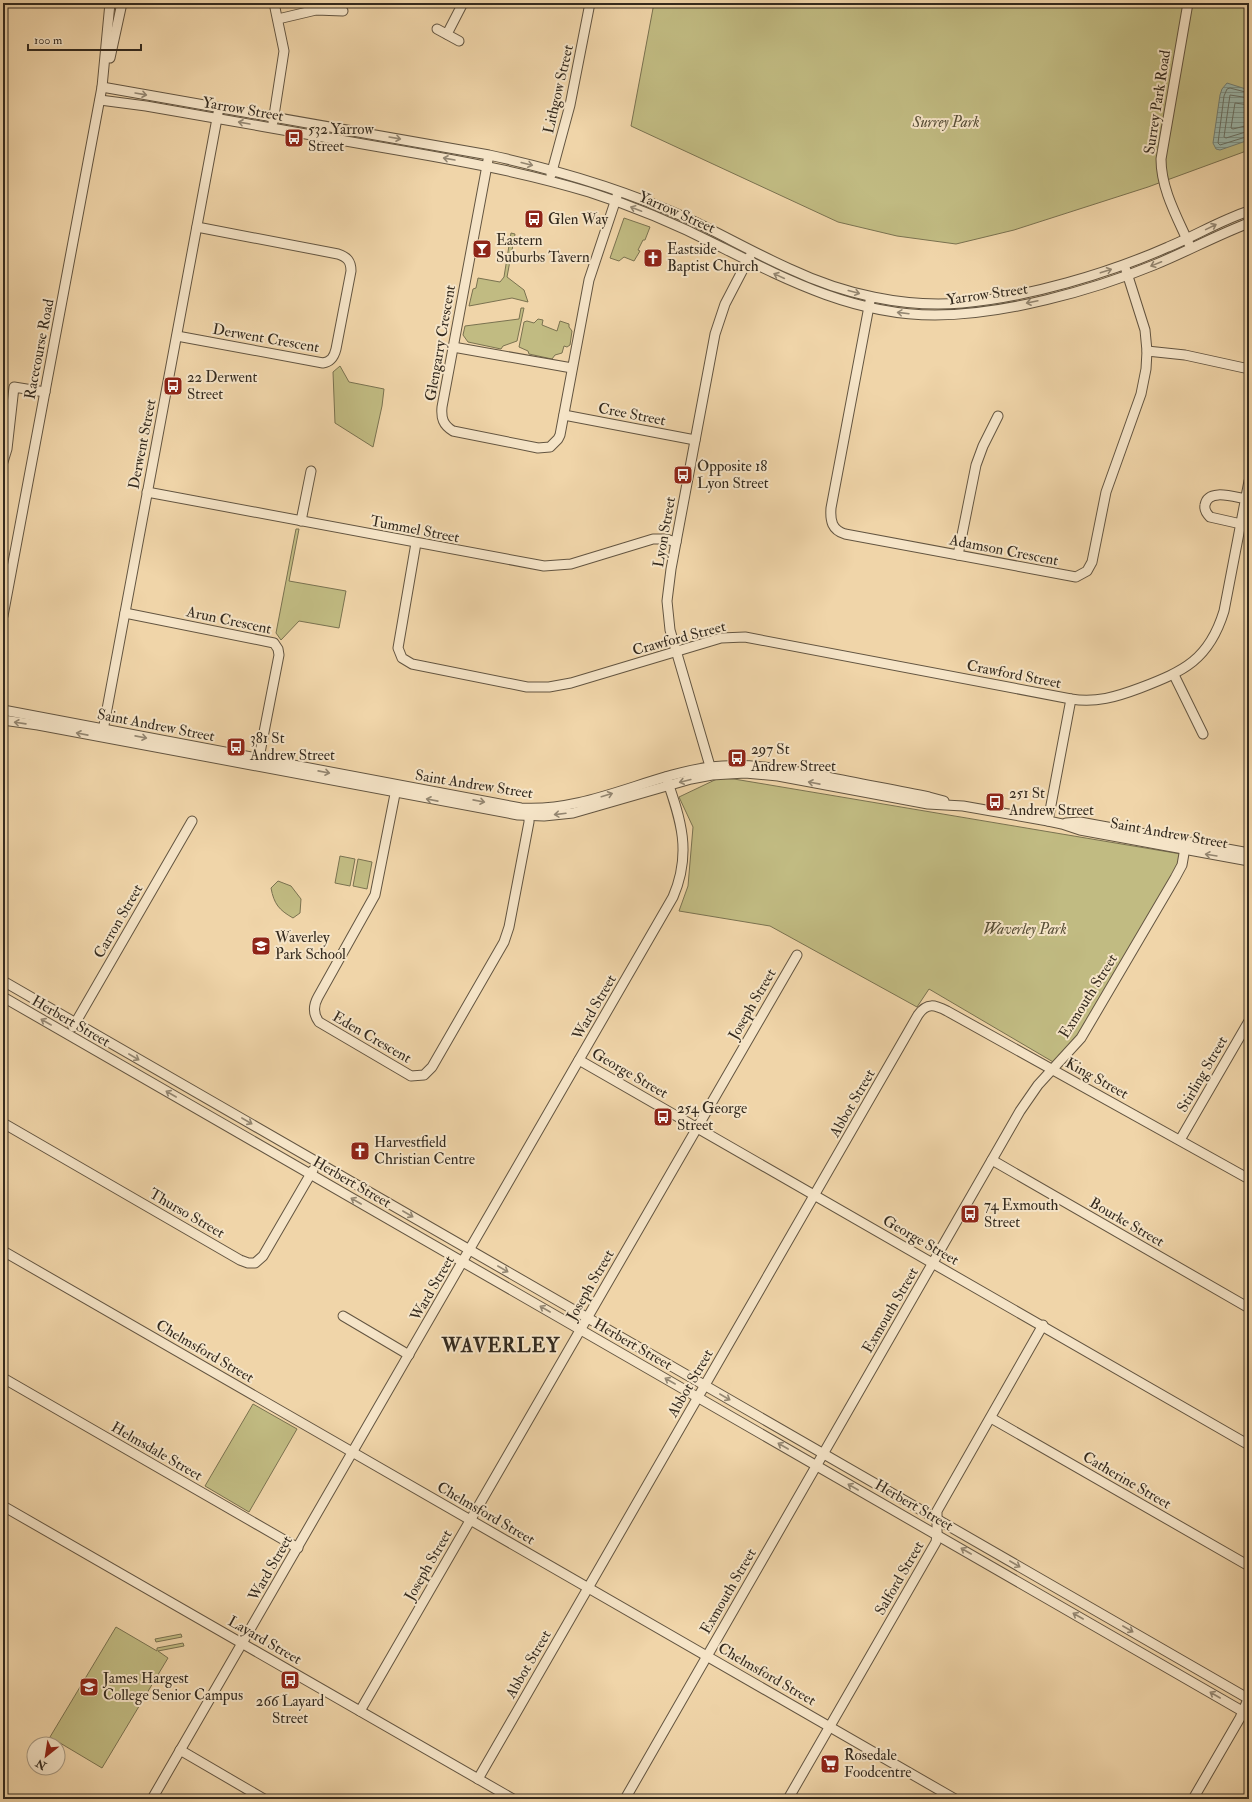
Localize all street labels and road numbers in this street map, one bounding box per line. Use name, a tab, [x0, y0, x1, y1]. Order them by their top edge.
street label: Lithgow Street	[539, 43, 578, 135]
street label: Surrey Park Road	[1140, 48, 1175, 155]
street label: Yarrow Street	[201, 93, 285, 126]
street label: Yarrow Street	[635, 187, 718, 238]
street label: Yarrow Street	[945, 279, 1029, 310]
street label: Glengarry Crescent	[421, 283, 460, 403]
street label: Racecourse Road	[20, 297, 59, 401]
street label: Derwent Crescent	[211, 320, 321, 357]
street label: Derwent Street	[124, 397, 161, 491]
street label: Cree Street	[597, 399, 667, 430]
street label: Lyon Street	[649, 495, 680, 569]
street label: Tummel Street	[369, 512, 461, 547]
street label: Adamson Crescent	[947, 530, 1060, 570]
street label: Arun Crescent	[184, 602, 273, 639]
street label: Crawford Street	[630, 617, 728, 660]
street label: Crawford Street	[965, 656, 1063, 693]
street label: Saint Andrew Street	[96, 705, 216, 746]
street label: Saint Andrew Street	[414, 766, 534, 803]
street label: Saint Andrew Street	[1109, 814, 1229, 853]
street label: Carron Street	[90, 881, 147, 962]
street label: Exmouth Street	[1055, 950, 1122, 1042]
street label: Joseph Street	[724, 965, 781, 1045]
street label: Ward Street	[568, 971, 621, 1044]
street label: Herbert Street	[28, 991, 113, 1052]
street label: Eden Crescent	[329, 1007, 415, 1068]
street label: Stirling Street	[1173, 1033, 1232, 1116]
street label: George Street	[588, 1044, 671, 1103]
street label: King Street	[1062, 1053, 1132, 1104]
street label: Abbot Street	[825, 1066, 880, 1142]
street label: Herbert Street	[309, 1152, 394, 1213]
street label: Thurso Street	[146, 1184, 228, 1243]
street label: Bourke Street	[1086, 1193, 1168, 1251]
street label: George Street	[879, 1211, 962, 1270]
street label: Joseph Street	[562, 1246, 619, 1326]
street label: Ward Street	[406, 1252, 459, 1325]
street label: Exmouth Street	[858, 1264, 923, 1357]
street label: Herbert Street	[590, 1314, 675, 1375]
street label: Chelmsford Street	[152, 1316, 257, 1387]
street label: Abbot Street	[663, 1346, 718, 1422]
street label: Helmsdale Street	[108, 1418, 206, 1485]
street label: Catherine Street	[1079, 1447, 1174, 1513]
street label: Herbert Street	[871, 1475, 956, 1536]
street label: Chelmsford Street	[433, 1478, 538, 1549]
street label: Joseph Street	[400, 1526, 457, 1606]
street label: Ward Street	[244, 1532, 297, 1605]
street label: Salford Street	[871, 1538, 928, 1619]
street label: Exmouth Street	[696, 1545, 761, 1638]
street label: Layard Street	[225, 1612, 305, 1669]
street label: Abbot Street	[501, 1627, 556, 1703]
street label: Chelmsford Street	[714, 1639, 819, 1710]

